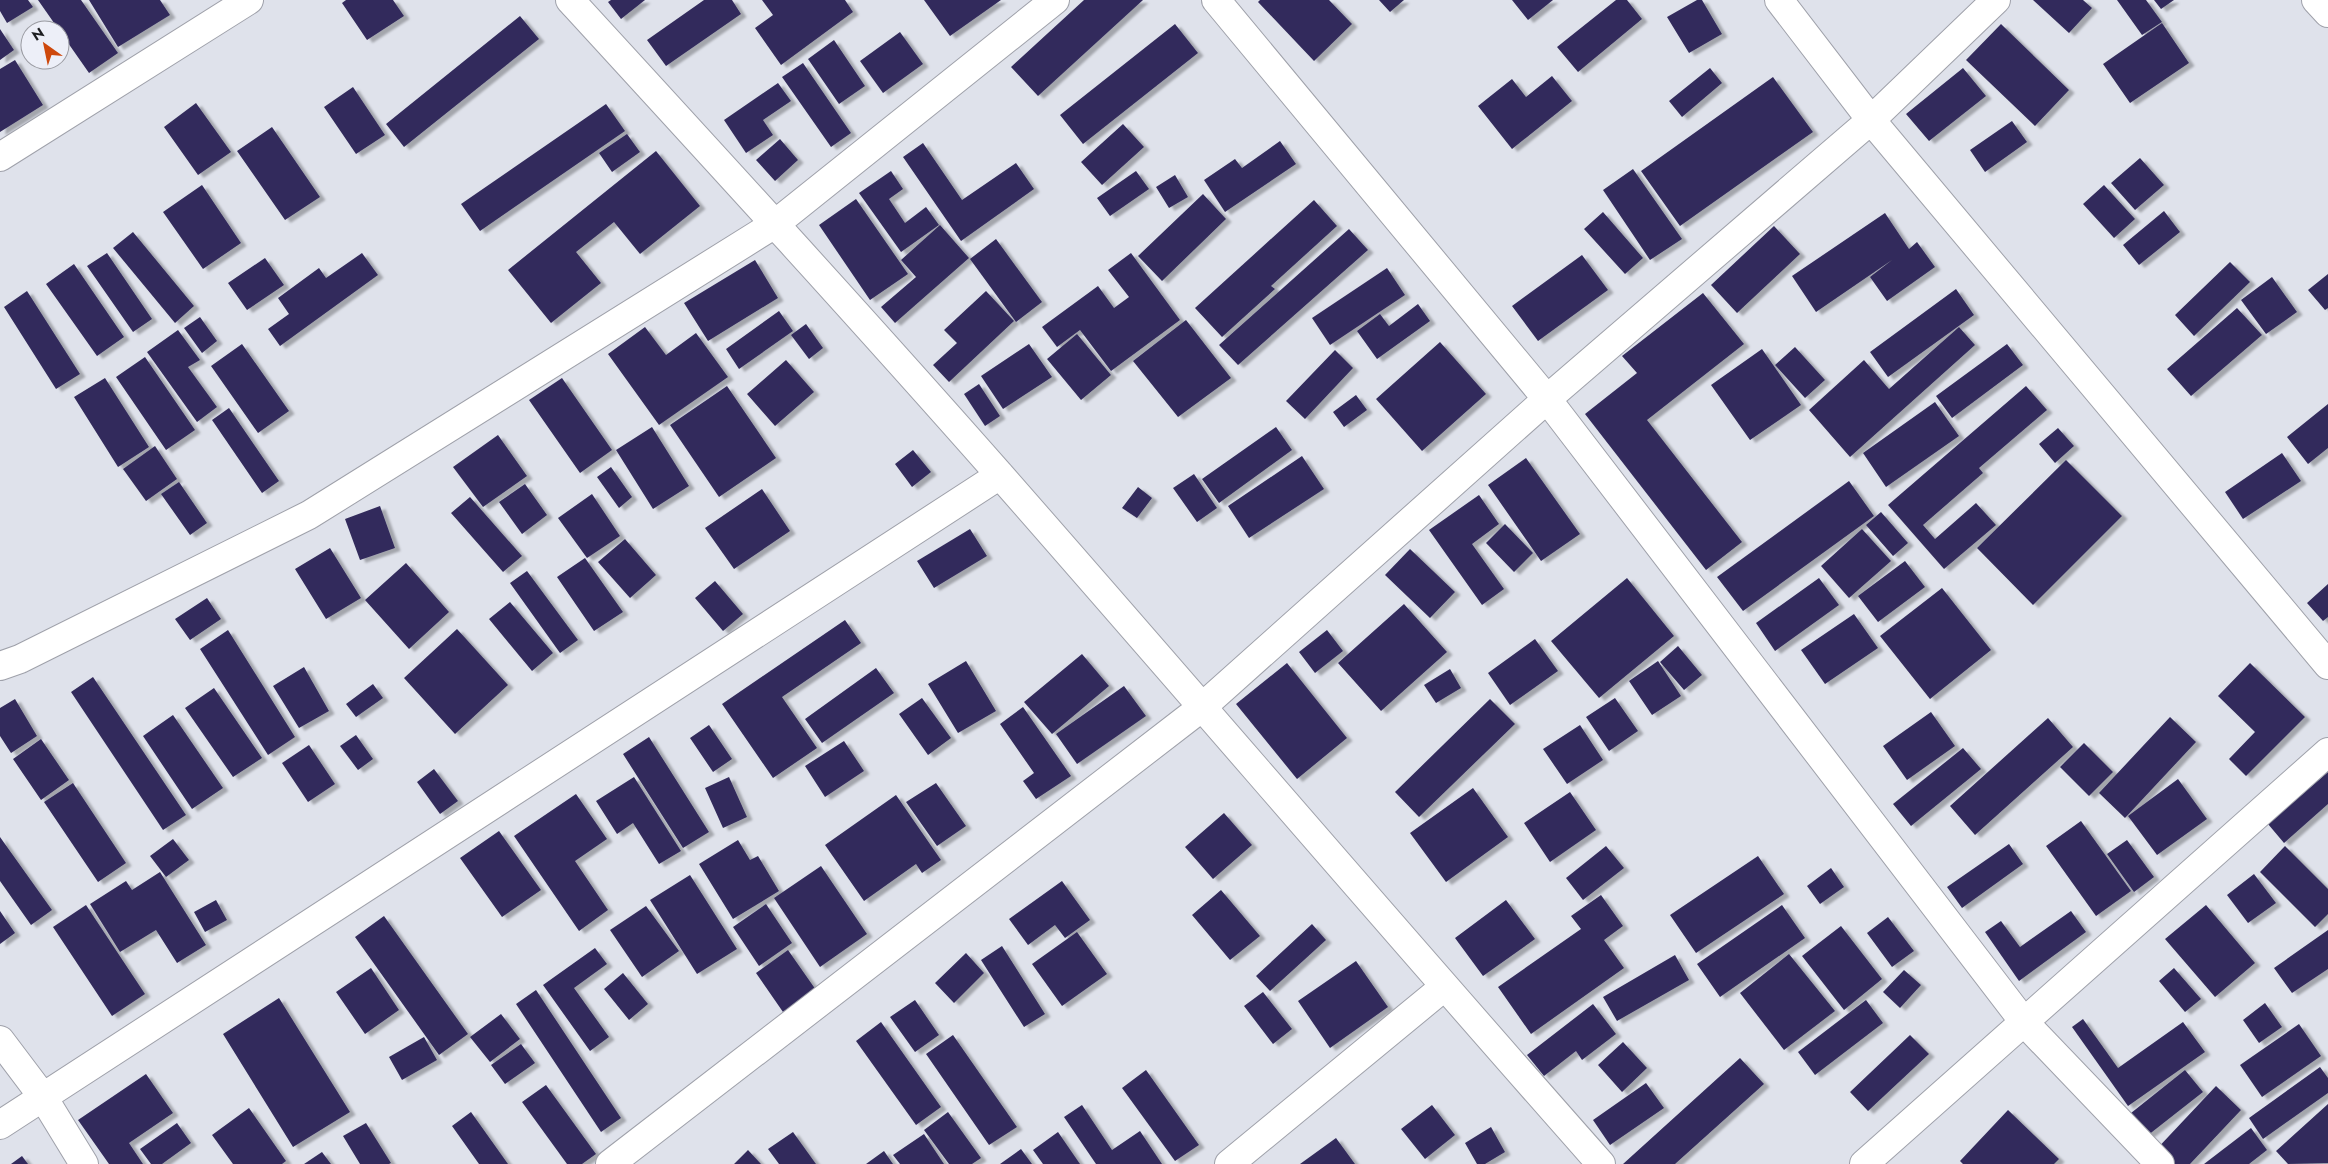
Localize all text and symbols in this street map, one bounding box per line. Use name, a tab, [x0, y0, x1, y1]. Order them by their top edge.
north arrow	[20, 20, 70, 70]
text: N	[28, 23, 48, 46]

